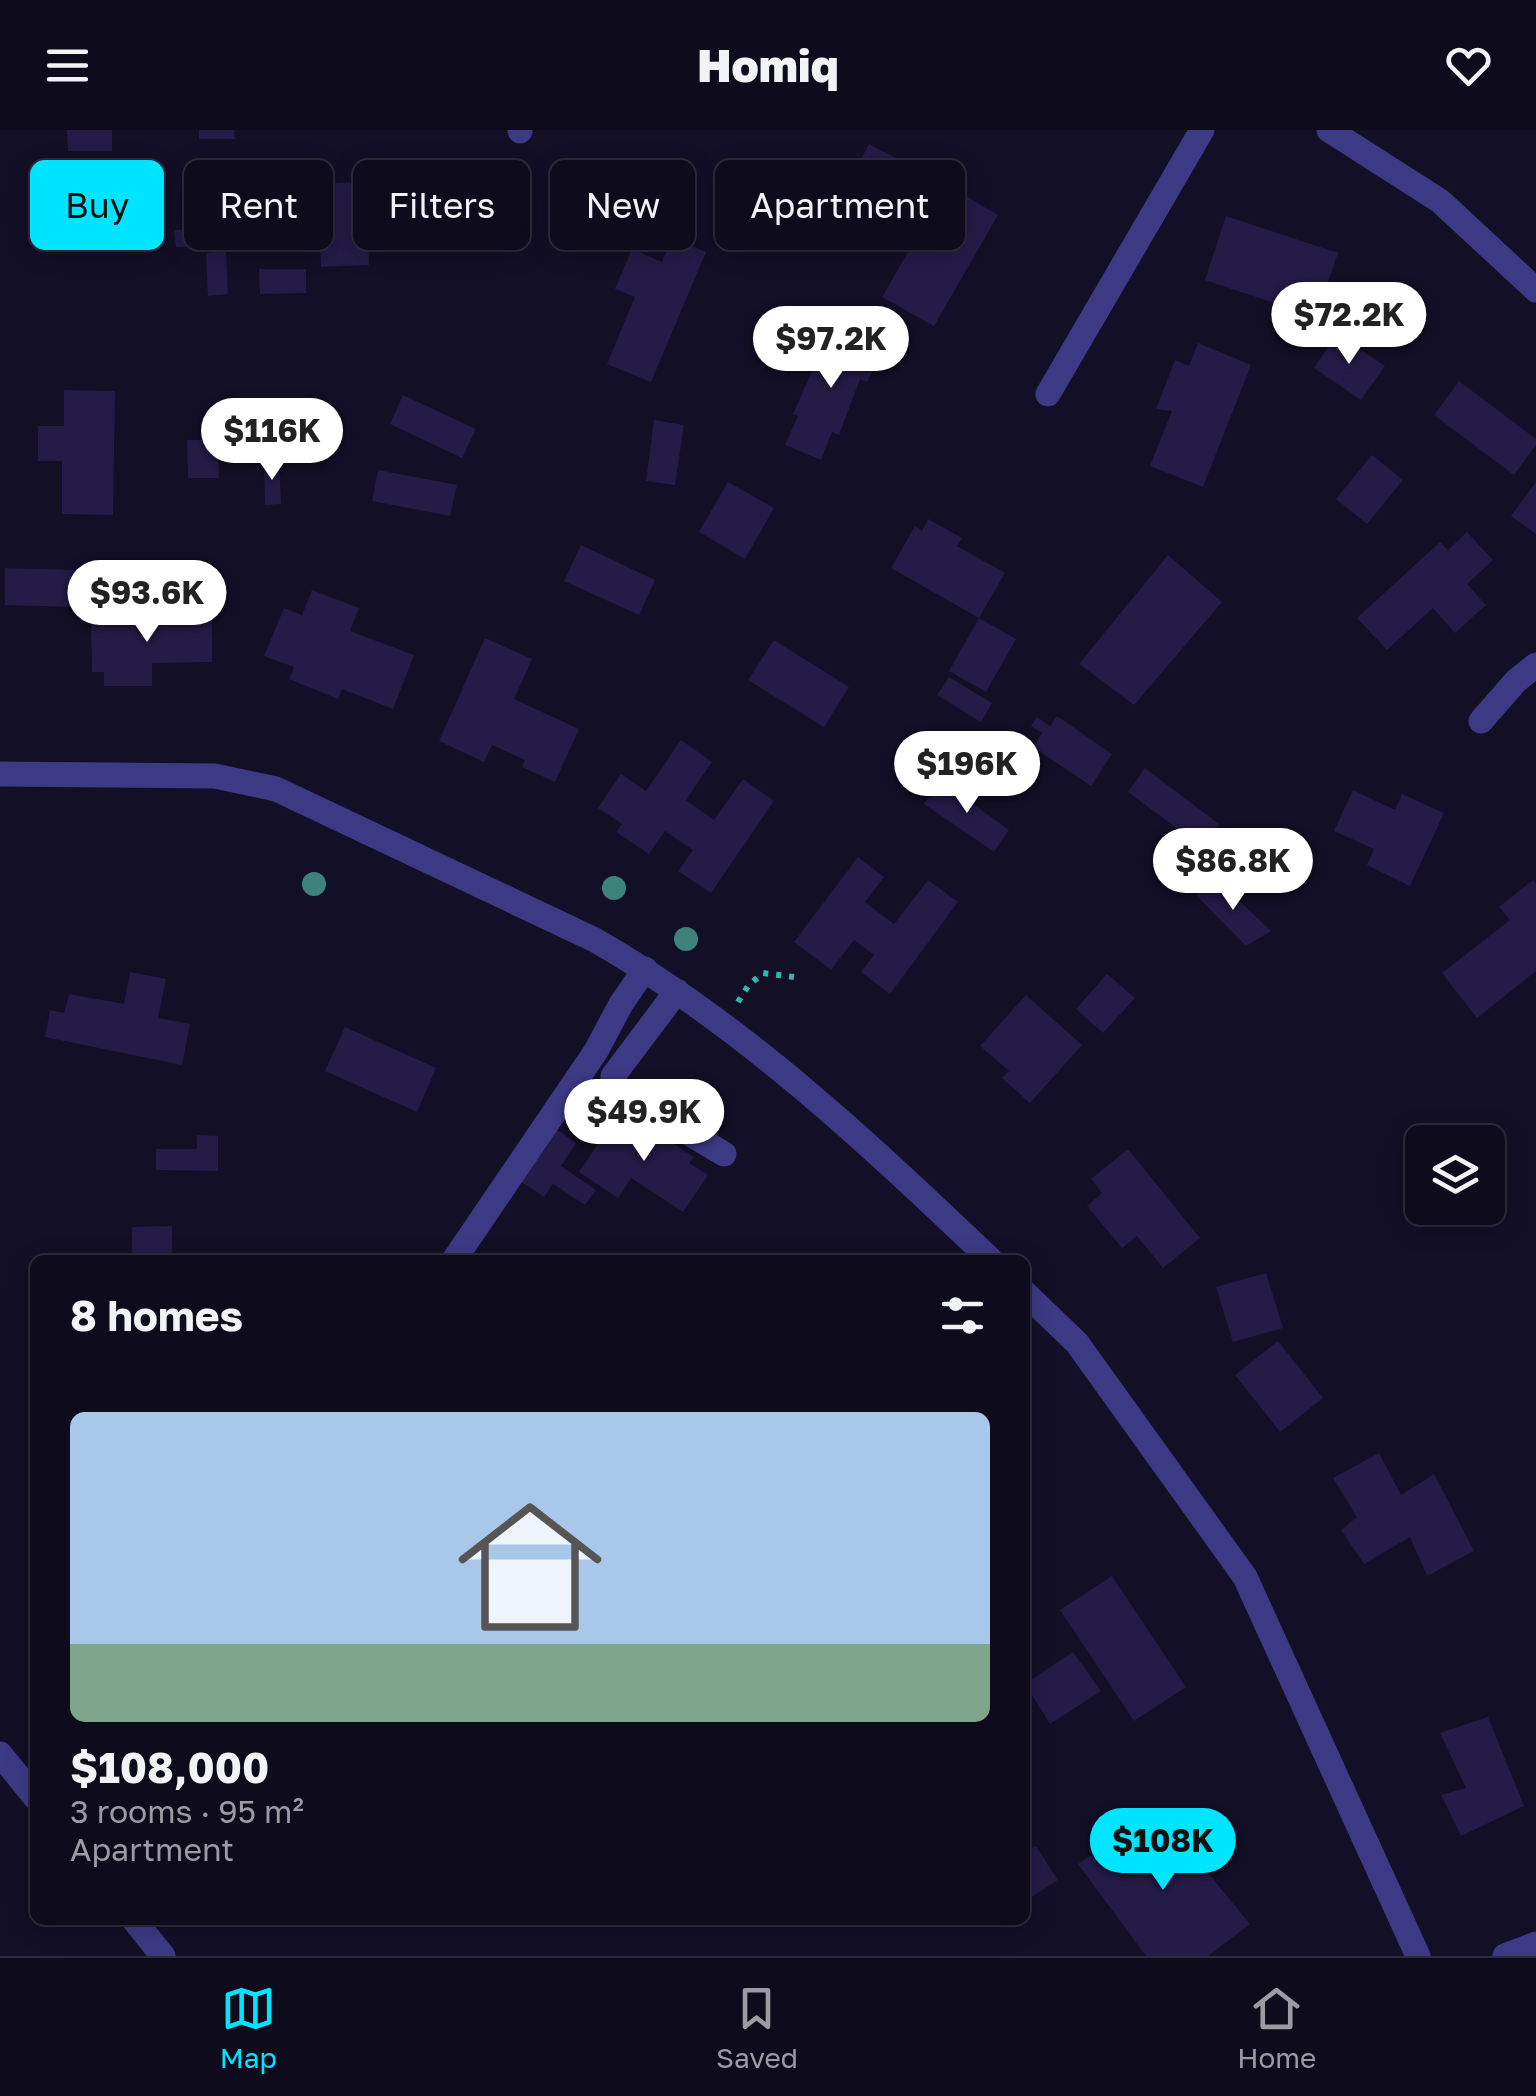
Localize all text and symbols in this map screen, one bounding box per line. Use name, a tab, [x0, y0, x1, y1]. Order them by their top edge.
icon: menu	[40, 38, 95, 93]
text: Homiq	[697, 38, 839, 92]
icon: heart	[1441, 38, 1496, 93]
chip: Buy	[30, 160, 164, 250]
chip: Rent	[184, 160, 333, 250]
chip: Filters	[353, 160, 530, 250]
chip: New	[550, 160, 695, 250]
chip: Apartment	[715, 160, 965, 250]
pin: $72.2K	[1268, 282, 1430, 367]
text: $72.2K	[1293, 295, 1405, 333]
pin: $97.2K	[750, 306, 912, 391]
text: $97.2K	[775, 319, 887, 357]
pin: $116K	[202, 398, 342, 483]
text: $116K	[223, 411, 321, 449]
pin: $93.6K	[66, 560, 228, 645]
text: $93.6K	[89, 573, 205, 611]
pin: $196K	[897, 731, 1037, 816]
text: $196K	[916, 744, 1018, 782]
pin: $86.8K	[1152, 828, 1314, 913]
text: $86.8K	[1175, 841, 1291, 879]
pin: $49.9K	[563, 1079, 725, 1164]
text: $49.9K	[586, 1092, 702, 1130]
map controls	[1405, 1125, 1505, 1225]
button: layers	[1405, 1125, 1505, 1225]
icon: filters	[935, 1288, 990, 1343]
text: 8 homes	[70, 1290, 243, 1340]
icon: home	[440, 1477, 620, 1657]
text: $108,000	[70, 1742, 269, 1792]
text: 3 rooms · 95 m²	[70, 1792, 304, 1830]
pin: $108K	[1093, 1808, 1233, 1893]
text: $108K	[1112, 1821, 1214, 1859]
text: Apartment	[70, 1830, 234, 1868]
tab: Map	[220, 1981, 277, 2074]
tab: Saved	[716, 1981, 798, 2074]
tab: Home	[1237, 1981, 1316, 2074]

